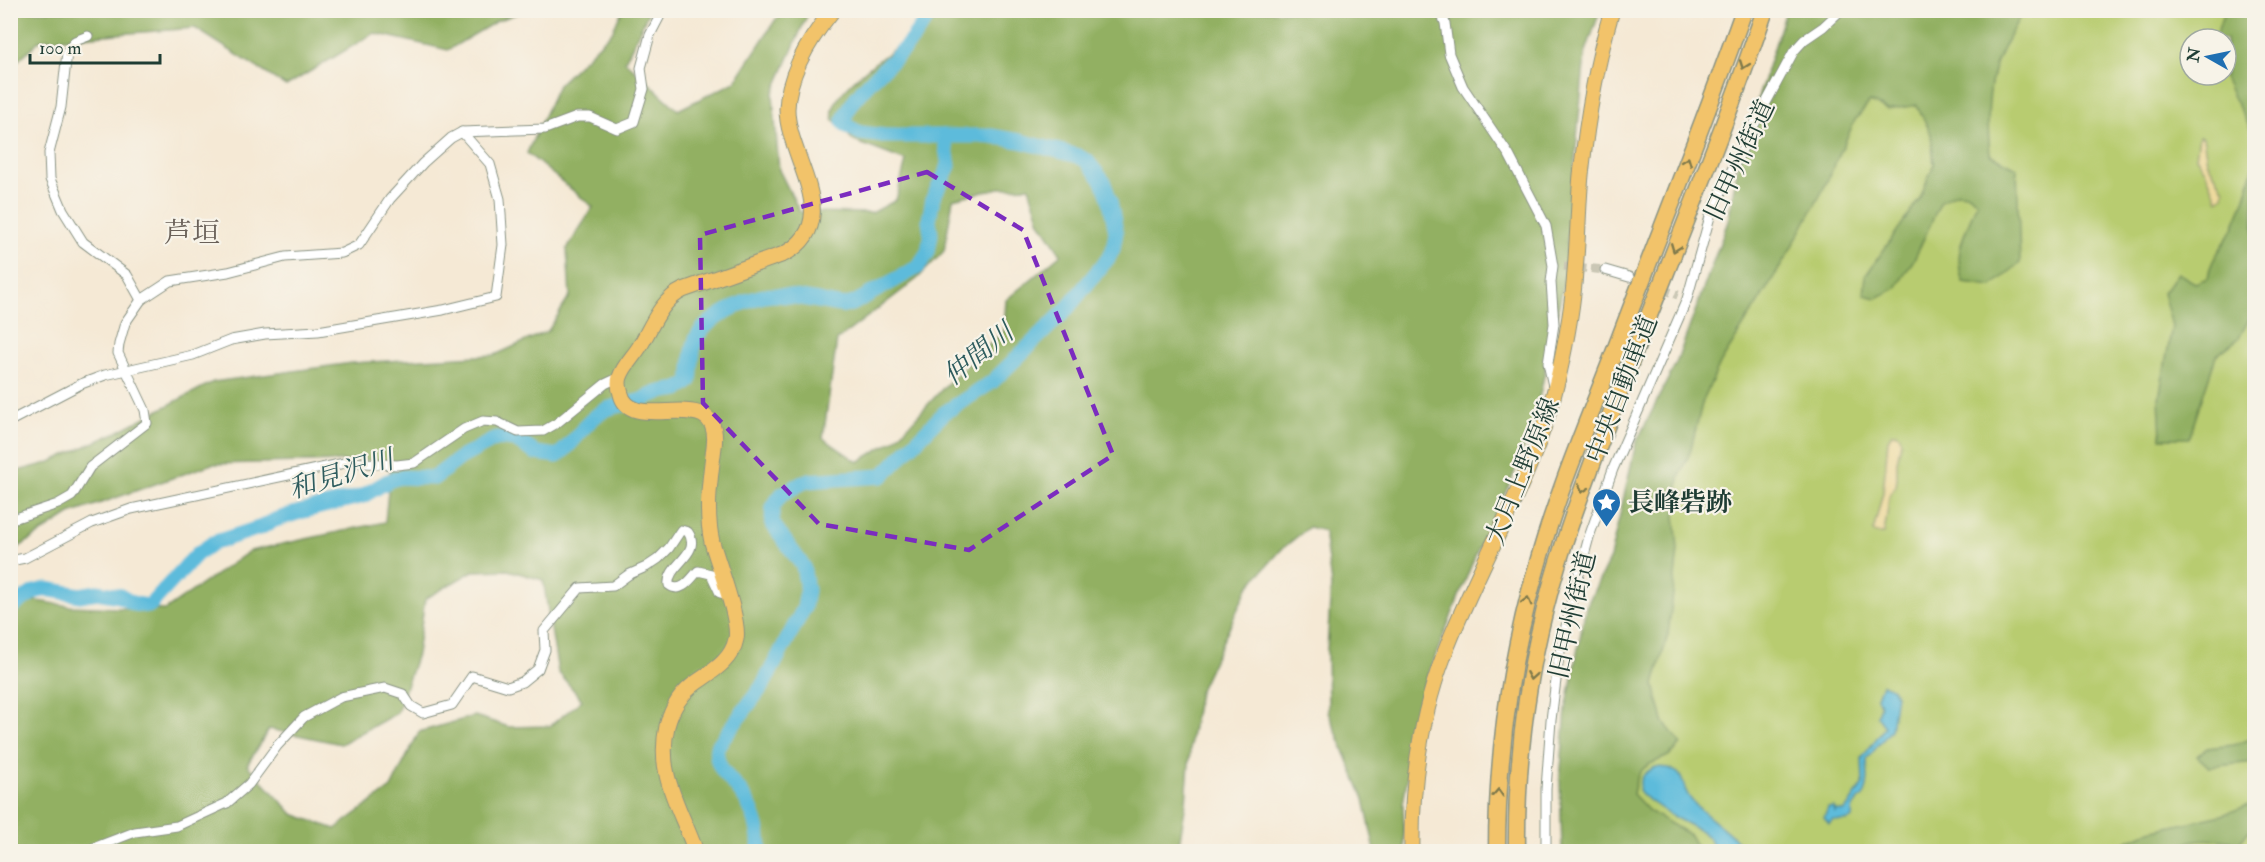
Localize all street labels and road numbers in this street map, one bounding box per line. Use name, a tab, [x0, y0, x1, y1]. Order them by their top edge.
street label: 旧甲州街道	[1698, 95, 1782, 226]
street label: 中央自動車道	[1579, 311, 1665, 468]
street label: 大月上野原線	[1479, 393, 1567, 550]
street label: 旧甲州街道	[1543, 548, 1603, 682]

